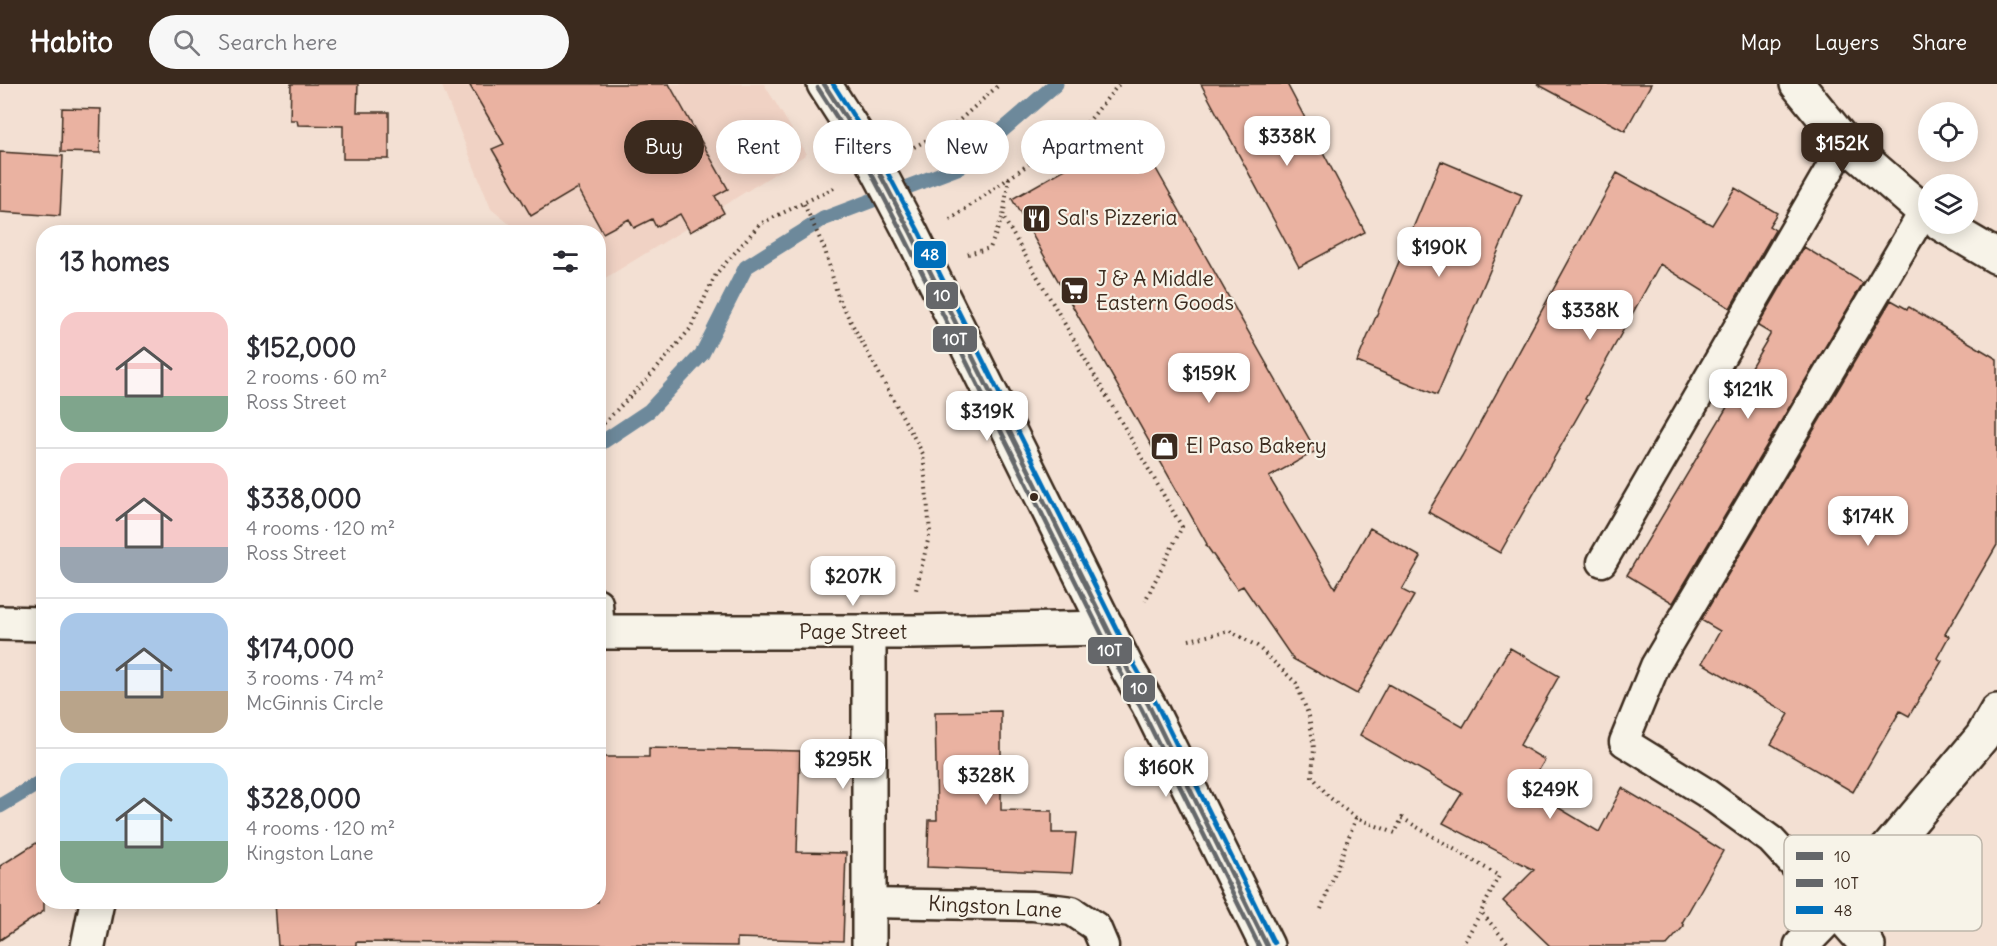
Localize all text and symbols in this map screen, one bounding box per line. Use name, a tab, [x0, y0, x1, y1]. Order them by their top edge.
search box	[149, 15, 569, 69]
text: Habito	[30, 24, 113, 60]
icon: search	[170, 26, 203, 59]
text: Search here	[218, 28, 337, 56]
text: Map	[1741, 29, 1781, 56]
text: Layers	[1814, 29, 1879, 56]
text: Share	[1912, 29, 1967, 56]
map controls	[1918, 102, 1978, 234]
button: locate	[1918, 102, 1978, 162]
pin: $338K	[1245, 116, 1329, 167]
chip: Buy	[624, 120, 704, 174]
chip: Rent	[716, 120, 801, 174]
chip: Filters	[813, 120, 913, 174]
chip: New	[925, 120, 1009, 174]
chip: Apartment	[1021, 120, 1165, 174]
text: $338K	[1258, 123, 1316, 148]
pin: $152K	[1800, 123, 1884, 174]
text: $152K	[1815, 130, 1869, 155]
button: layers	[1918, 174, 1978, 234]
restaurant icon: Sal's Pizzeria	[1020, 202, 1052, 234]
place label: Sal's Pizzeria	[1057, 204, 1178, 231]
pin: $190K	[1397, 227, 1481, 278]
text: $190K	[1411, 234, 1467, 259]
line badge: 48	[913, 240, 947, 269]
text: 48	[921, 244, 939, 264]
text: 13 homes	[60, 245, 170, 278]
icon: filters	[549, 245, 582, 278]
place label: J & A Middle Eastern Goods	[1096, 265, 1234, 316]
supermarket icon: J & A Middle Eastern Goods	[1059, 275, 1091, 307]
line badge: 10	[925, 281, 959, 310]
text: 10	[934, 285, 950, 305]
pin: $338K	[1548, 290, 1632, 341]
text: $338K	[1561, 297, 1619, 322]
line badge: 10T	[932, 325, 978, 353]
text: 10T	[943, 329, 968, 349]
text: $152,000	[246, 331, 356, 364]
icon: home	[108, 336, 180, 408]
pin: $159K	[1167, 353, 1251, 404]
text: $159K	[1182, 360, 1236, 385]
text: 2 rooms · 60 m²	[246, 364, 387, 389]
pin: $121K	[1706, 369, 1790, 420]
text: $121K	[1723, 376, 1773, 401]
text: Ross Street	[246, 389, 346, 414]
pin: $319K	[945, 391, 1029, 442]
text: $319K	[960, 398, 1014, 423]
shop icon: El Paso Bakery	[1149, 430, 1181, 462]
place label: El Paso Bakery	[1186, 432, 1327, 459]
text: $338,000	[246, 482, 362, 515]
icon: home	[108, 487, 180, 559]
unlabelled marker	[1028, 491, 1040, 503]
pin: $174K	[1826, 496, 1910, 547]
text: $174K	[1842, 503, 1894, 528]
text: 4 rooms · 120 m²	[246, 515, 395, 540]
text: Ross Street	[246, 540, 346, 565]
pin: $207K	[811, 556, 895, 607]
text: $207K	[824, 563, 882, 588]
street label: Page Street	[799, 618, 907, 645]
text: $174,000	[246, 632, 354, 665]
line badge: 10T	[1087, 636, 1133, 665]
icon: home	[108, 637, 180, 709]
text: 10T	[1098, 640, 1123, 660]
text: 3 rooms · 74 m²	[246, 665, 384, 690]
line badge: 10	[1122, 674, 1156, 703]
text: 10	[1131, 678, 1147, 698]
text: McGinnis Circle	[246, 690, 384, 715]
pin: $295K	[801, 739, 885, 790]
text: $295K	[814, 746, 872, 771]
pin: $160K	[1124, 747, 1208, 798]
text: $160K	[1138, 754, 1194, 779]
pin: $328K	[944, 755, 1028, 806]
text: $328K	[957, 762, 1015, 787]
pin: $249K	[1508, 769, 1592, 820]
text: $249K	[1521, 776, 1579, 801]
text: $328,000	[246, 782, 361, 815]
icon: home	[108, 787, 180, 859]
text: 4 rooms · 120 m²	[246, 815, 395, 840]
legend	[1784, 835, 1982, 931]
text: Kingston Lane	[246, 840, 374, 865]
text: 10	[1834, 846, 1851, 866]
text: 10T	[1834, 873, 1859, 893]
street label: Kingston Lane	[927, 890, 1063, 923]
text: 48	[1834, 900, 1852, 920]

